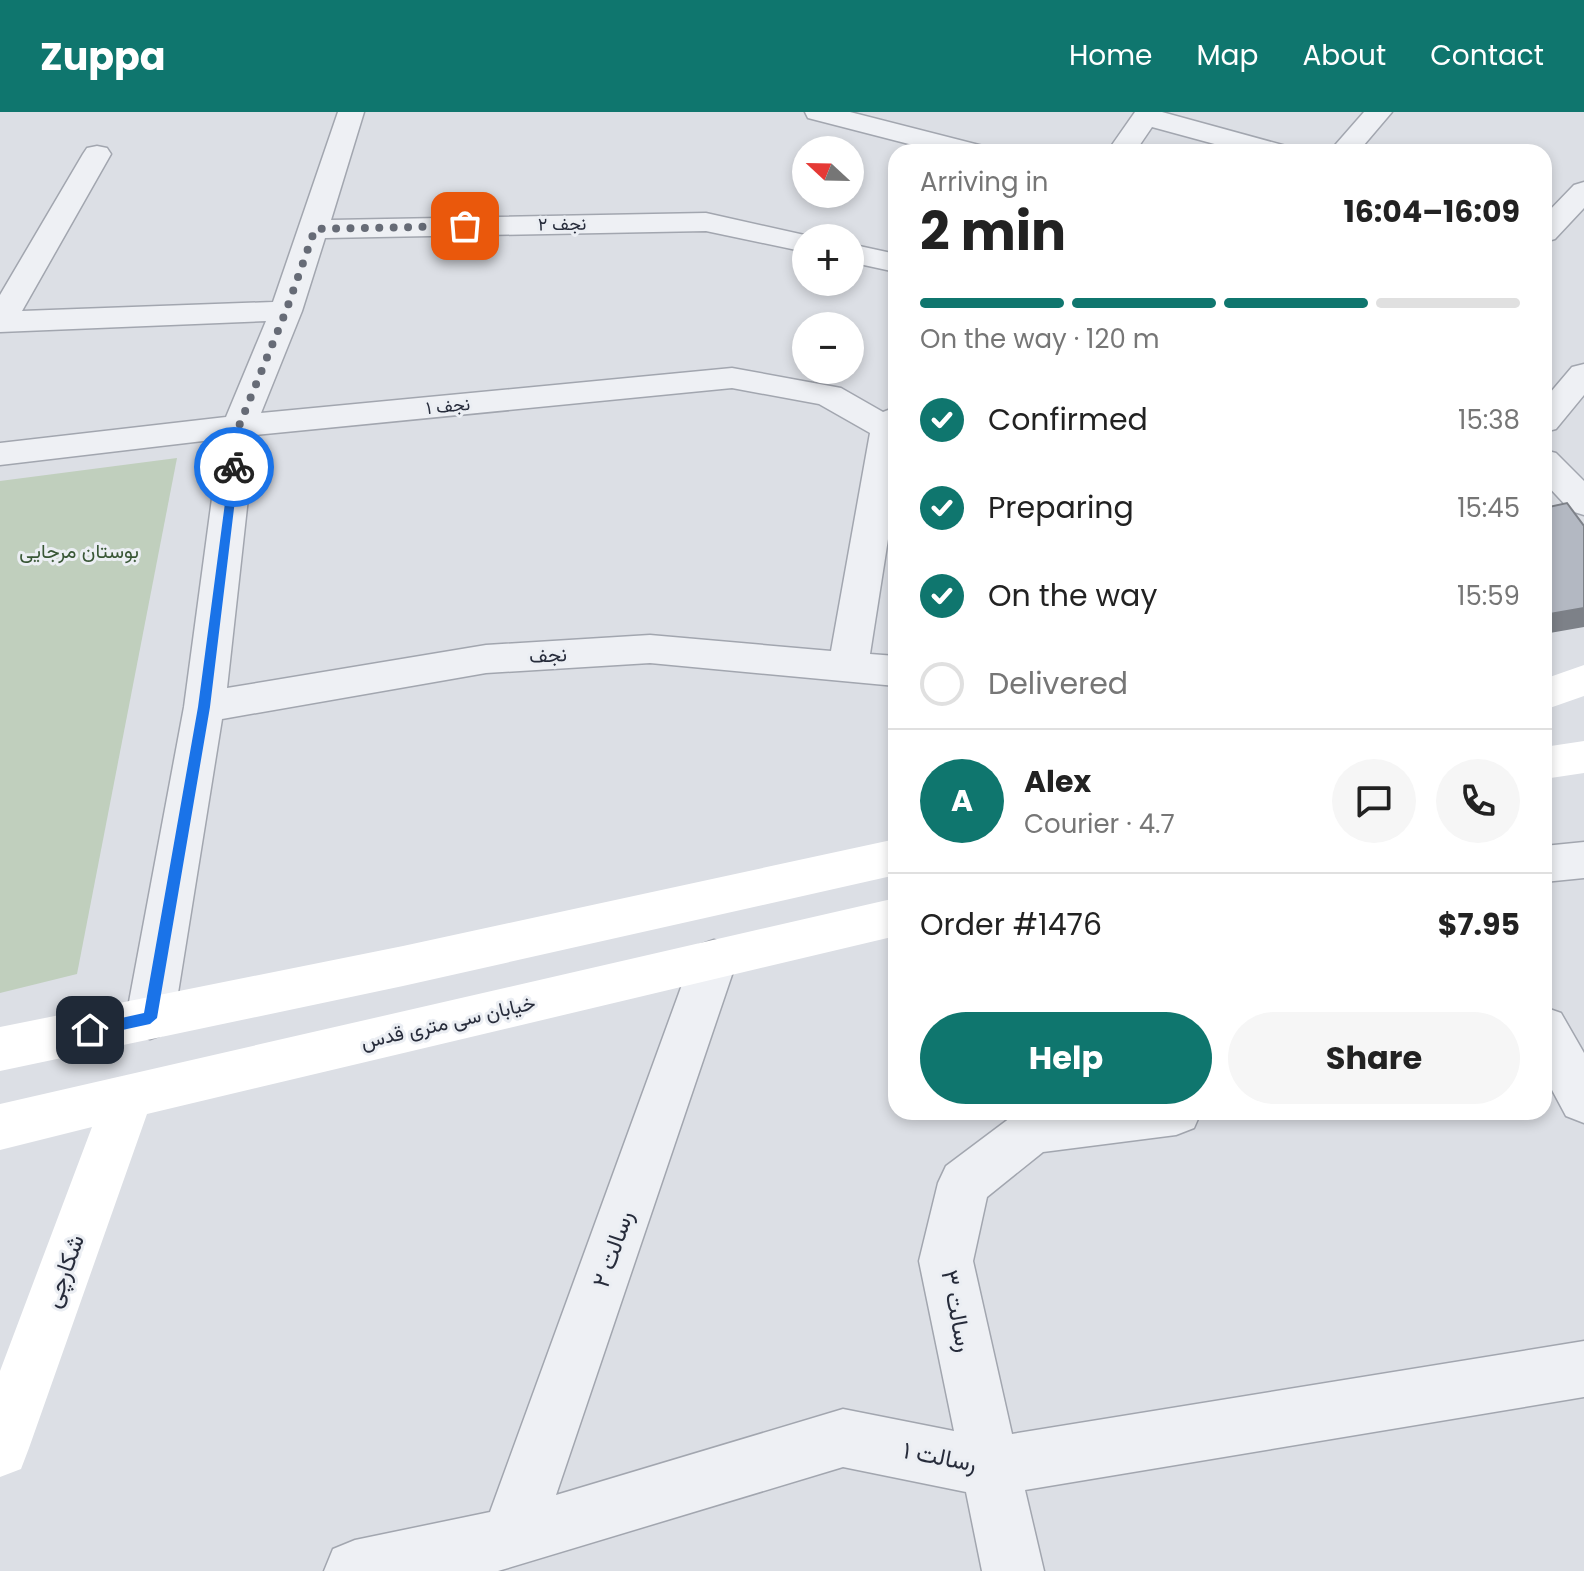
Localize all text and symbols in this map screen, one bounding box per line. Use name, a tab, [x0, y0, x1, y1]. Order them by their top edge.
text: Zuppa	[40, 30, 166, 83]
text: Home	[1069, 36, 1152, 75]
text: Map	[1196, 36, 1258, 75]
text: About	[1302, 36, 1386, 75]
text: Contact	[1430, 36, 1544, 75]
north arrow	[792, 136, 864, 208]
map controls	[792, 136, 864, 384]
text: Arriving in	[920, 164, 1049, 200]
text: 16:04–16:09	[1343, 190, 1520, 233]
pin	[431, 192, 499, 260]
text: 2 min	[920, 195, 1066, 268]
icon: bag	[443, 204, 487, 248]
street label: نجف ۲	[538, 211, 586, 236]
button: +	[792, 224, 864, 296]
button: −	[792, 312, 864, 384]
text: On the way · 120 m	[920, 321, 1159, 357]
street label: نجف ۱	[425, 391, 471, 420]
icon: check	[920, 398, 964, 442]
text: Confirmed	[988, 398, 1148, 441]
text: 15:38	[1458, 402, 1520, 438]
courier	[194, 427, 274, 507]
icon: bike	[212, 445, 256, 489]
icon: check	[920, 486, 964, 530]
text: Preparing	[988, 486, 1134, 529]
text: 15:45	[1457, 490, 1520, 526]
park label: بوستان مرجایی	[19, 537, 139, 565]
icon: check	[920, 574, 964, 618]
text: On the way	[988, 574, 1157, 617]
text: 15:59	[1457, 578, 1520, 614]
street label: نجف	[528, 640, 568, 670]
text: Delivered	[988, 662, 1128, 705]
button: chat	[1332, 759, 1416, 843]
button: phone	[1436, 759, 1520, 843]
text: Alex	[1024, 760, 1091, 803]
text: A	[951, 779, 973, 822]
text: Courier · 4.7	[1024, 806, 1175, 842]
text: Order #1476	[920, 903, 1102, 946]
text: $7.95	[1438, 903, 1520, 946]
street label: خیابان سی متری قدس	[358, 988, 538, 1056]
pin	[56, 996, 124, 1064]
icon: home	[68, 1008, 112, 1052]
button: Help	[920, 1012, 1212, 1104]
button: Share	[1228, 1012, 1520, 1104]
street label: رسالت ۲	[584, 1206, 641, 1292]
street label: شکارچی	[35, 1230, 92, 1312]
street label: رسالت ۳	[933, 1267, 982, 1355]
street label: رسالت ۱	[901, 1433, 980, 1480]

